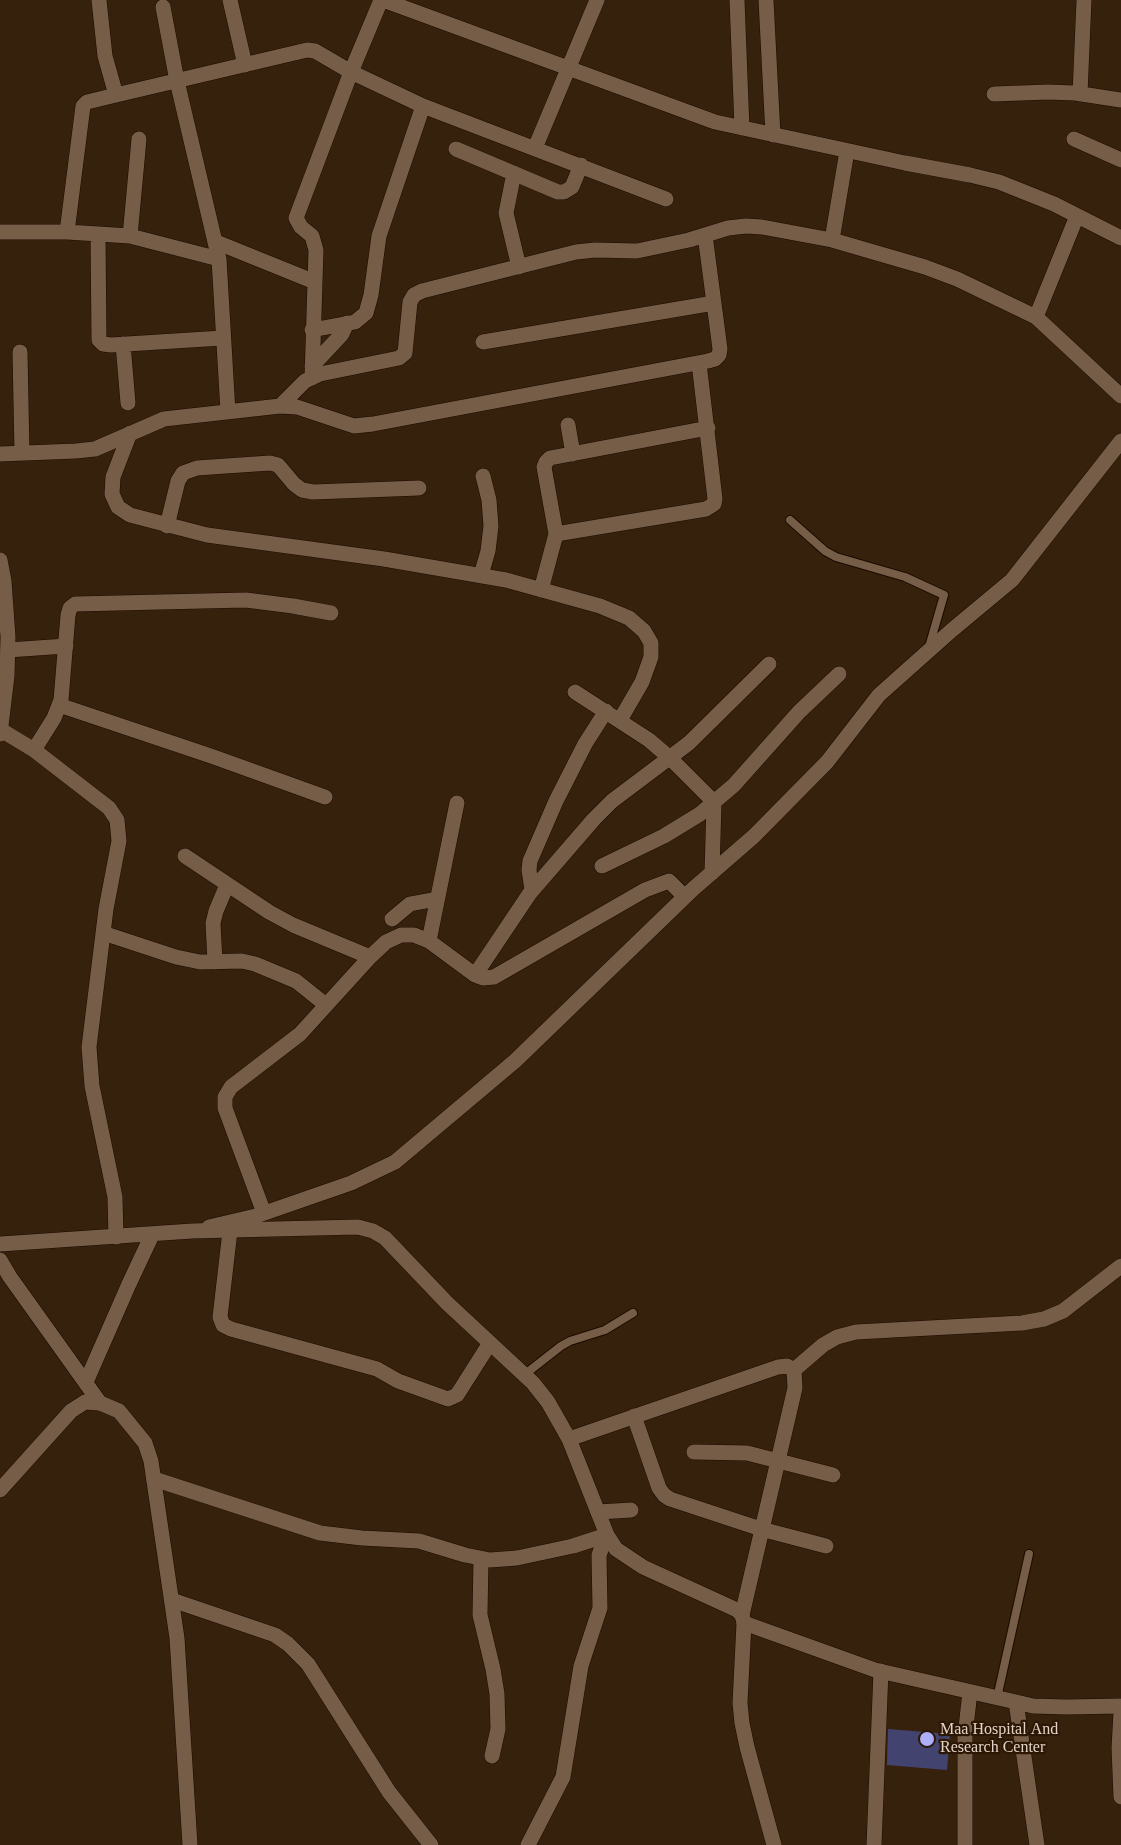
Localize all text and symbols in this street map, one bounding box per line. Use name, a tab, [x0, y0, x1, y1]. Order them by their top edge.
place label: Maa Hospital And Research Center	[940, 1720, 1058, 1758]
marker: Maa Hospital And Research Center	[918, 1730, 936, 1748]

